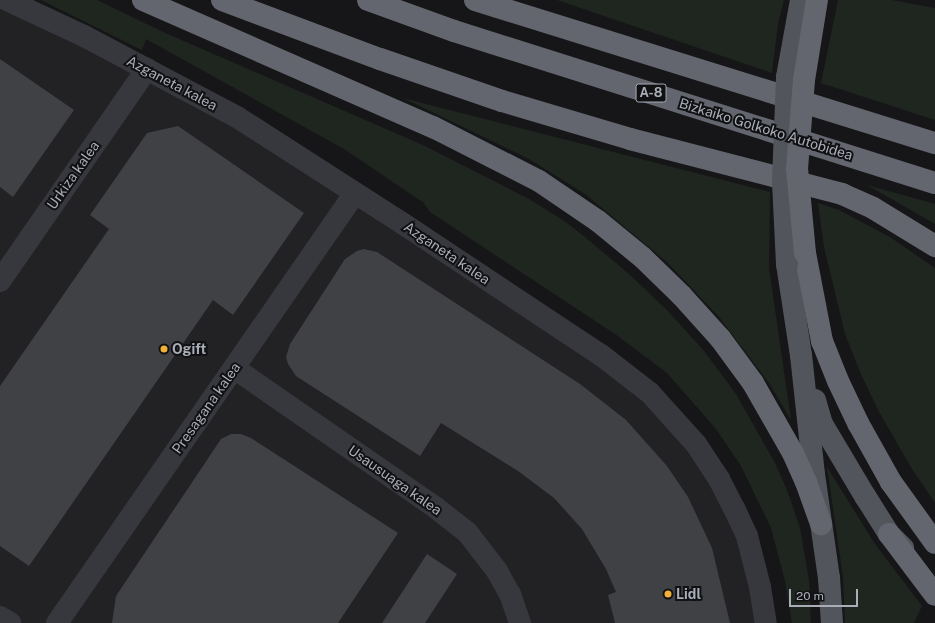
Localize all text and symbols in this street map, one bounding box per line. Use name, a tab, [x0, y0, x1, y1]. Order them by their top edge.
street label: Azganeta kalea	[124, 52, 220, 114]
road number: A-8	[635, 82, 667, 104]
street label: Bizkaiko Golkoko Autobidea	[677, 95, 855, 163]
street label: Urkiza kalea	[43, 138, 103, 212]
street label: Azganeta kalea	[401, 218, 493, 288]
place label: Ogift	[172, 341, 206, 357]
marker: Ogift	[159, 344, 169, 354]
street label: Presagana kalea	[168, 359, 244, 457]
street label: Usausuaga kalea	[345, 441, 445, 519]
scale bar	[791, 581, 860, 607]
place label: Lidl	[676, 586, 701, 602]
marker: Lidl	[663, 589, 673, 599]
text: 20 m	[796, 589, 824, 603]

